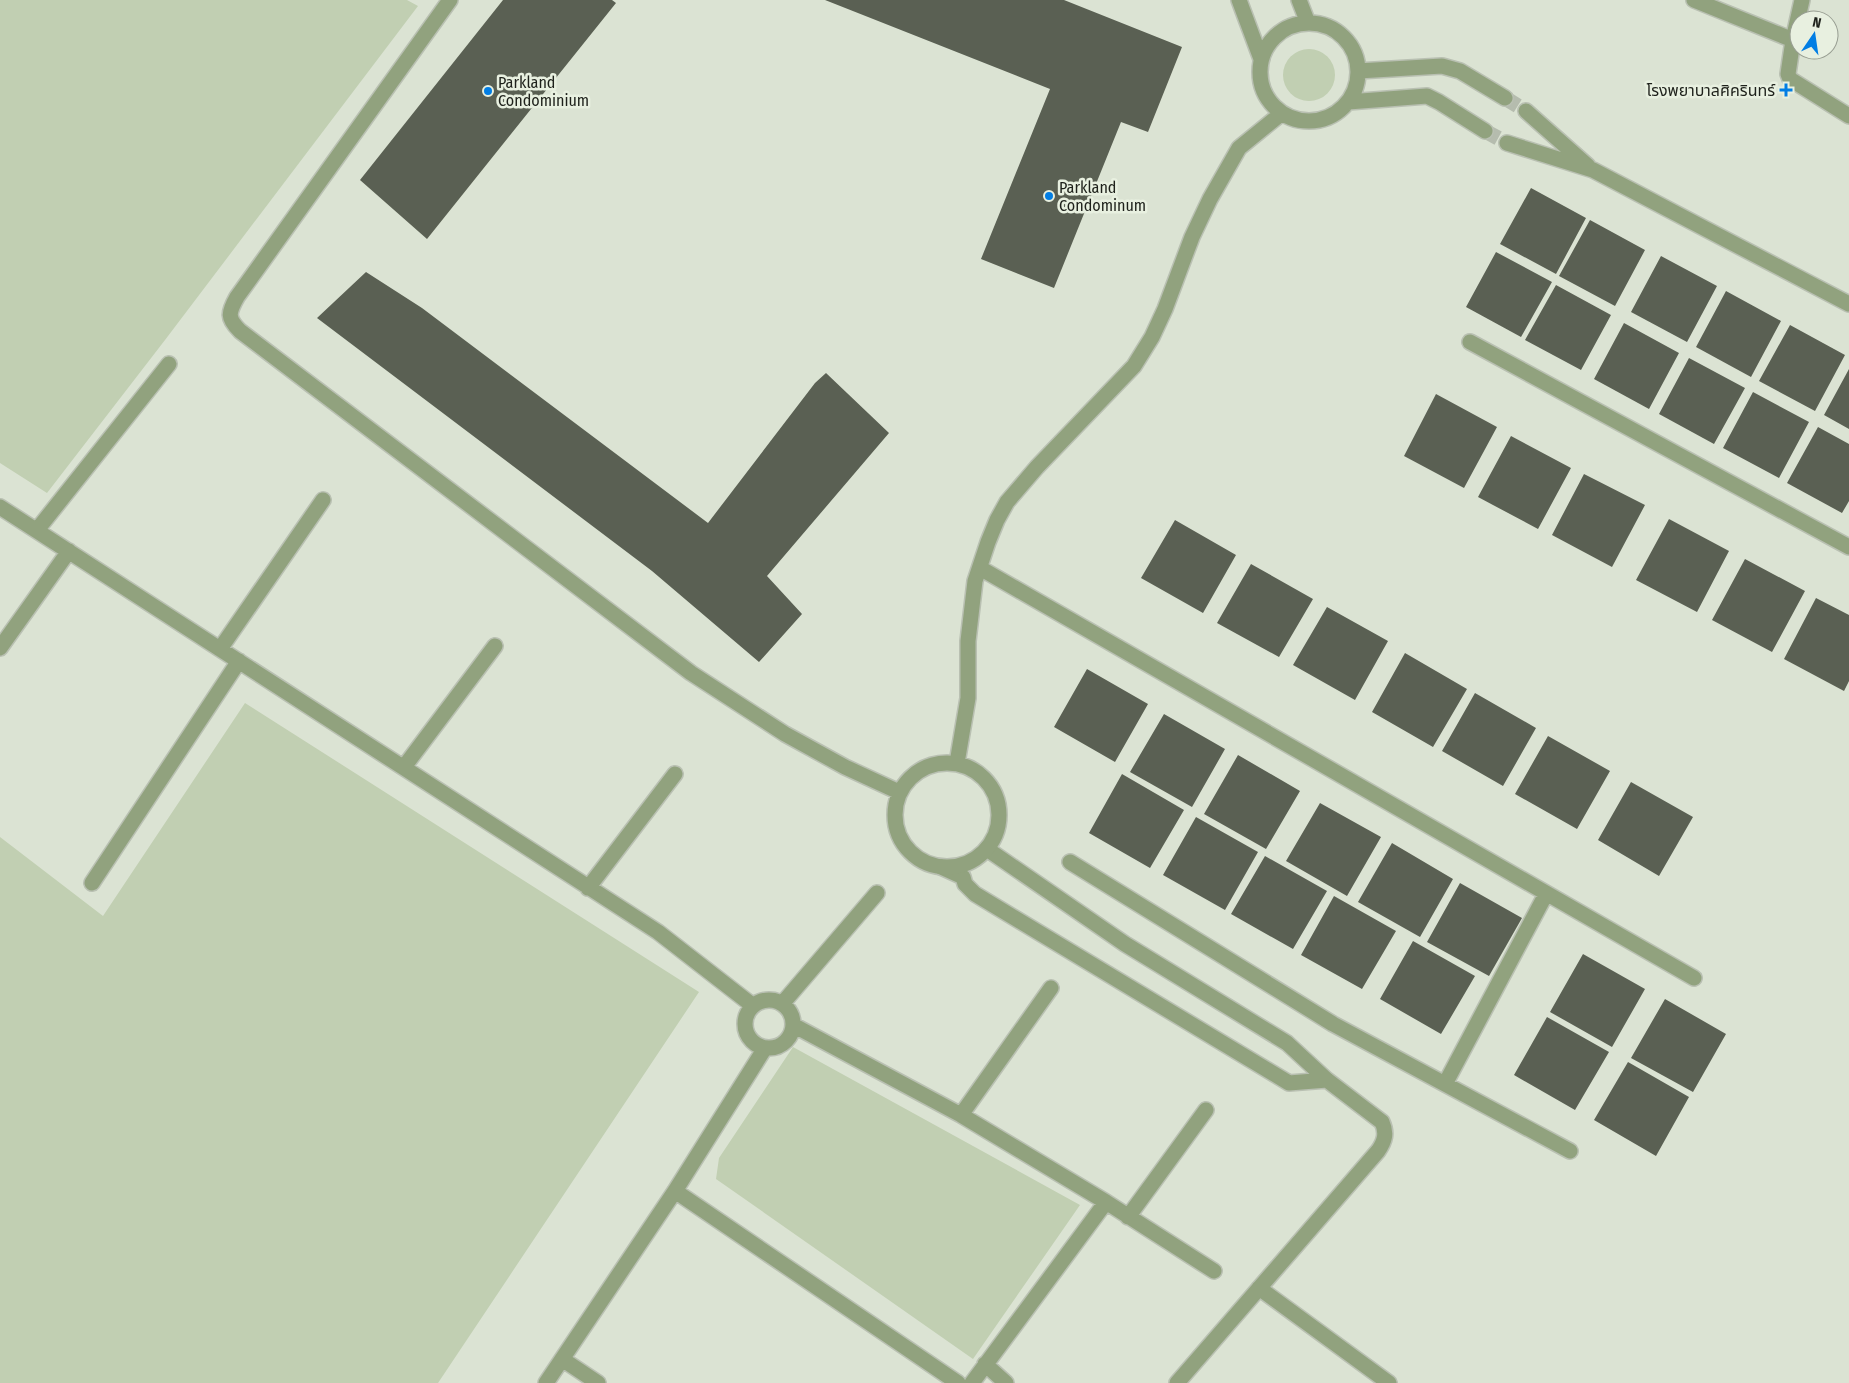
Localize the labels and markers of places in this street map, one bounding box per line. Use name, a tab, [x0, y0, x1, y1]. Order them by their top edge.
place label: Parkland Condominium	[498, 73, 589, 110]
place label: โรงพยาบาลศิครินทร์	[1646, 81, 1776, 100]
marker: โรงพยาบาลศิครินทร์	[1779, 83, 1793, 97]
marker: Parkland Condominium	[482, 85, 494, 97]
place label: Parkland Condominum	[1059, 178, 1146, 215]
marker: Parkland Condominum	[1043, 190, 1055, 202]

